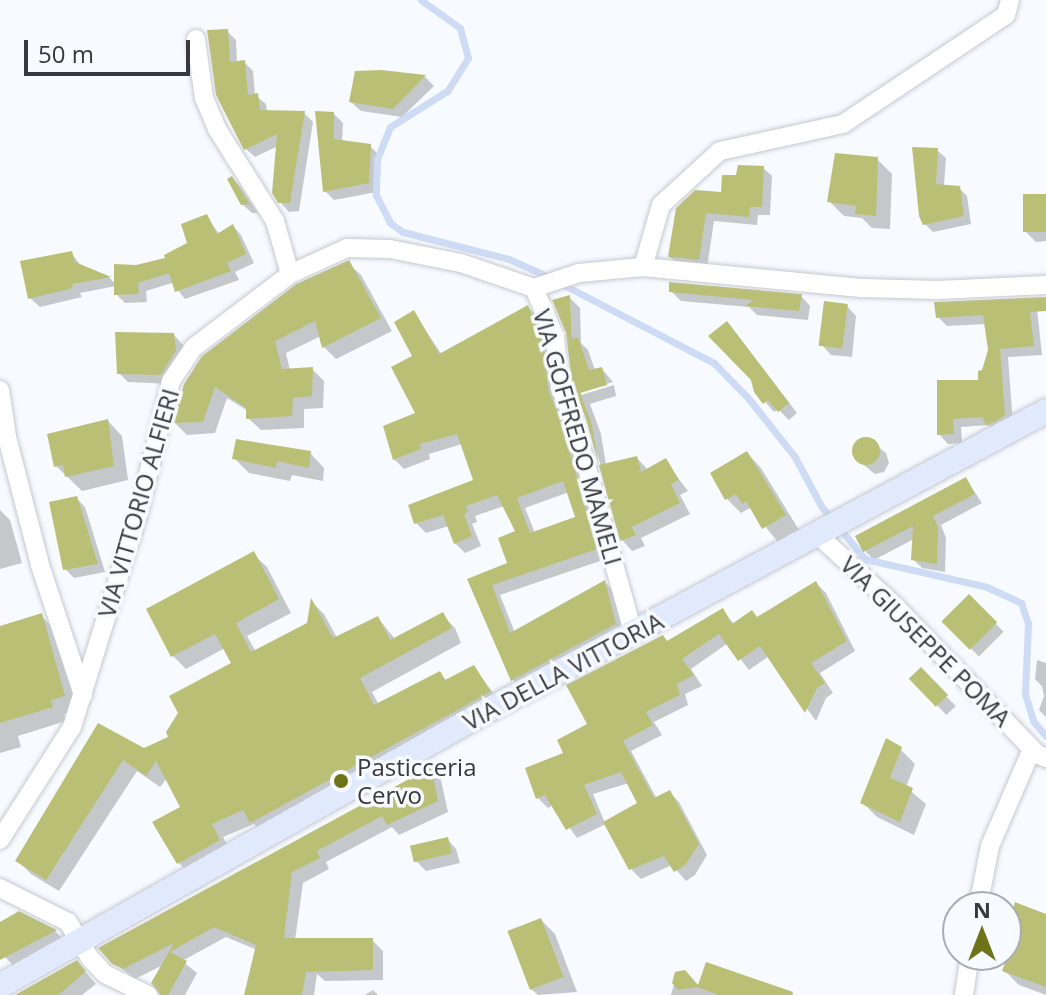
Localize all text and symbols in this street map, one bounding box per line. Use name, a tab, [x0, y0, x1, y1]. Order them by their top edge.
scale bar	[28, 24, 194, 74]
text: 50 m	[38, 37, 94, 70]
street label: VIA GOFFREDO MAMELI	[528, 306, 628, 568]
street label: VIA VITTORIO ALFIERI	[92, 385, 184, 621]
street label: VIA GIUSEPPE POMA	[835, 550, 1017, 732]
street label: VIA DELLA VITTORIA	[458, 606, 668, 736]
place label: Pasticceria Cervo	[357, 753, 476, 809]
marker: Pasticceria Cervo	[332, 772, 350, 790]
north arrow	[942, 891, 1022, 971]
text: N	[973, 894, 991, 924]

